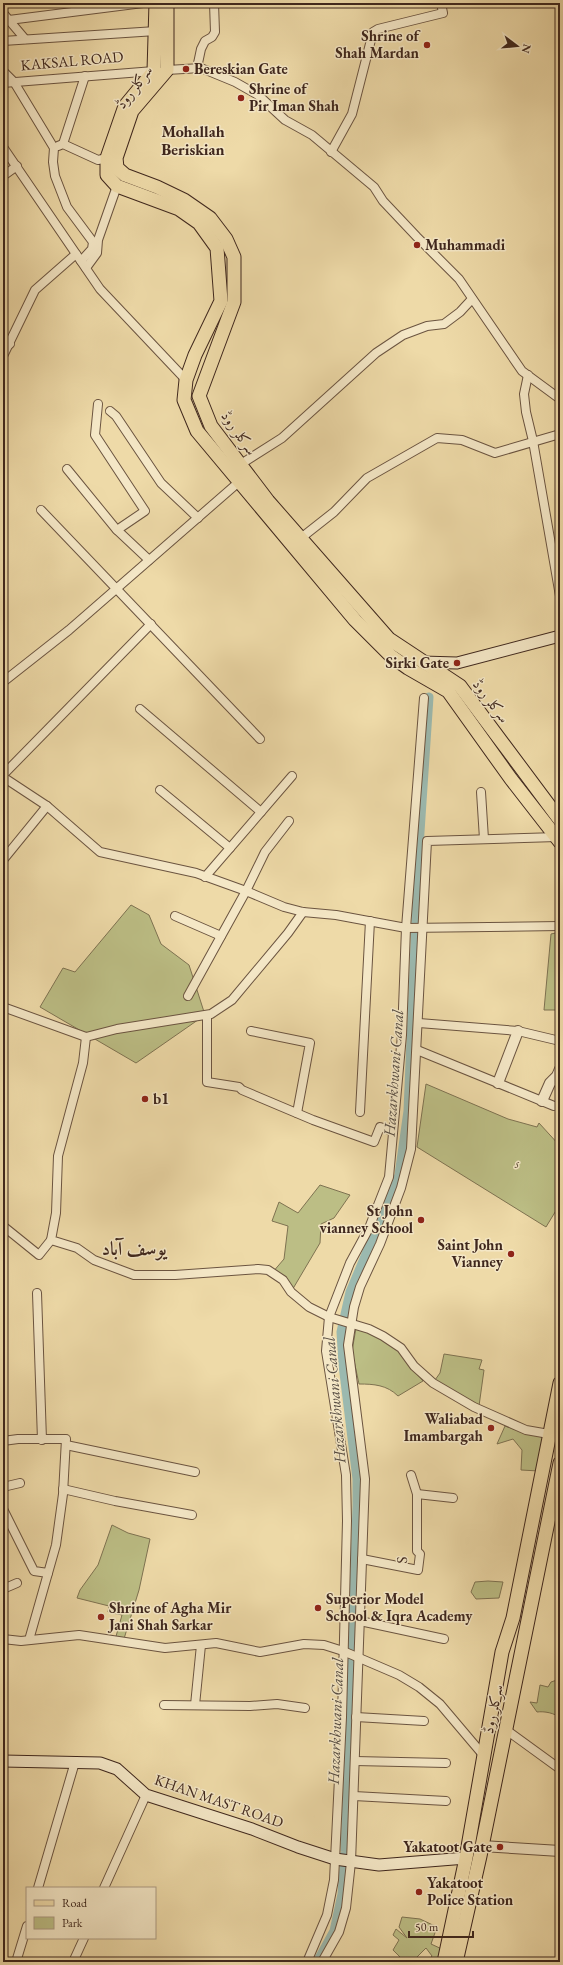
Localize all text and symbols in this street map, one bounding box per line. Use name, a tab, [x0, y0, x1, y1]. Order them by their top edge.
place label: Shrine of Shah Mardan	[335, 26, 422, 62]
north arrow	[497, 26, 537, 66]
marker: Shrine of Shah Mardan	[422, 40, 432, 50]
text: N	[519, 43, 535, 55]
street label: KAKSAL ROAD	[20, 47, 124, 74]
place label: Bereskian Gate	[194, 59, 288, 78]
street label: سرکلر روڈ	[111, 61, 157, 113]
marker: Bereskian Gate	[181, 64, 191, 74]
place label: Shrine of Pir Iman Shah	[249, 79, 340, 115]
marker: Shrine of Pir Iman Shah	[236, 93, 246, 103]
district label: Mohallah Beriskian	[161, 121, 225, 160]
place label: Muhammadi	[425, 235, 506, 254]
marker: Muhammadi	[412, 240, 422, 250]
street label: سرکلر روڈ	[217, 407, 261, 459]
place label: Sirki Gate	[386, 653, 449, 672]
marker: Sirki Gate	[452, 658, 462, 668]
street label: سرکلر روڈ	[468, 675, 514, 727]
water label: Hazarkhwani Canal	[379, 1009, 408, 1138]
place label: b1	[153, 1089, 169, 1108]
marker: b1	[140, 1094, 150, 1104]
park label: s	[514, 1153, 520, 1172]
place label: St John vianney School	[320, 1201, 414, 1237]
marker: St John vianney School	[416, 1215, 426, 1225]
place label: Saint John Vianney	[438, 1235, 504, 1271]
district label: یوسف آباد	[101, 1236, 168, 1261]
marker: Saint John Vianney	[506, 1249, 516, 1259]
water label: Hazarkhwani Canal	[318, 1335, 351, 1465]
place label: Waliabad Imambargah	[404, 1409, 484, 1445]
marker: Waliabad Imambargah	[486, 1423, 496, 1433]
street label: S	[392, 1556, 411, 1564]
place label: Superior Model School & Iqra Academy	[326, 1589, 473, 1625]
place label: Shrine of Agha Mir Jani Shah Sarkar	[107, 1598, 232, 1634]
marker: Superior Model School & Iqra Academy	[313, 1603, 323, 1613]
marker: Shrine of Agha Mir Jani Shah Sarkar	[96, 1612, 106, 1622]
water label: Hazarkhwani Canal	[323, 1657, 348, 1786]
street label: سرکلر روڈ	[478, 1683, 508, 1735]
street label: KHAN MAST ROAD	[152, 1770, 286, 1831]
place label: Yakatoot Gate	[403, 1837, 492, 1856]
marker: Yakatoot Gate	[495, 1842, 505, 1852]
place label: Yakatoot Police Station	[427, 1873, 514, 1909]
legend	[26, 1887, 156, 1939]
marker: Yakatoot Police Station	[414, 1887, 424, 1897]
text: Road	[62, 1895, 88, 1911]
scale bar	[409, 1913, 473, 1939]
text: Park	[62, 1915, 83, 1931]
text: 50 m	[415, 1919, 439, 1935]

